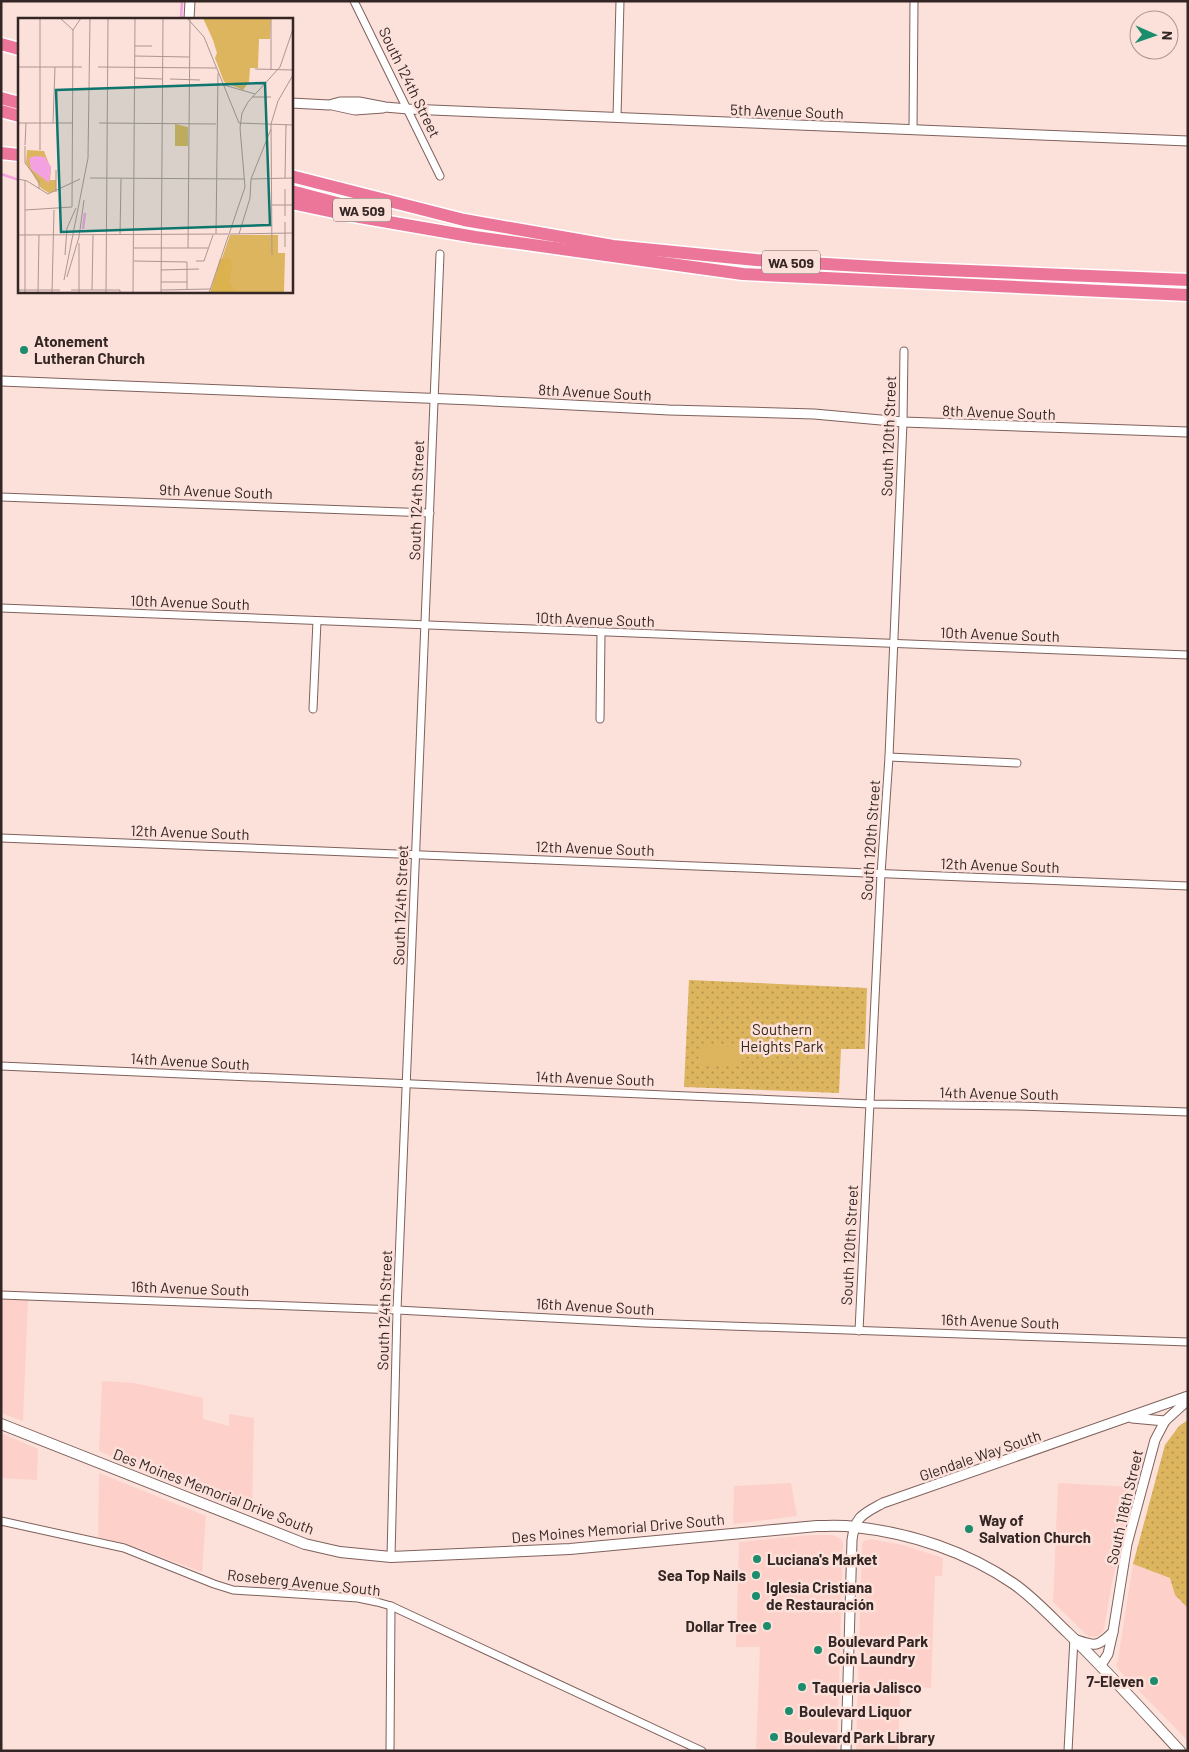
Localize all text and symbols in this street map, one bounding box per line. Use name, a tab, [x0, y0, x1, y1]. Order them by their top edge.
north arrow	[1129, 10, 1179, 60]
inset map	[18, 18, 292, 292]
street label: South 124th Street	[375, 24, 445, 140]
text: N	[1159, 31, 1176, 40]
street label: 5th Avenue South	[730, 100, 844, 122]
road number: WA 509	[333, 198, 391, 222]
road number: WA 509	[762, 250, 820, 274]
place label: Atonement Lutheran Church	[34, 332, 145, 367]
marker: Atonement Lutheran Church	[18, 344, 30, 356]
street label: South 120th Street	[877, 375, 899, 497]
street label: 8th Avenue South	[538, 380, 652, 404]
street label: 8th Avenue South	[942, 401, 1056, 423]
street label: South 124th Street	[405, 439, 427, 561]
street label: 9th Avenue South	[159, 480, 273, 502]
street label: 10th Avenue South	[130, 591, 250, 613]
street label: 10th Avenue South	[535, 608, 655, 630]
street label: 10th Avenue South	[940, 623, 1060, 645]
street label: South 120th Street	[857, 779, 883, 901]
street label: 12th Avenue South	[130, 821, 250, 843]
street label: 12th Avenue South	[535, 837, 655, 859]
street label: South 124th Street	[389, 844, 411, 966]
street label: 12th Avenue South	[940, 854, 1060, 876]
park label: Southern Heights Park	[741, 1020, 824, 1055]
street label: 14th Avenue South	[130, 1049, 250, 1073]
street label: 14th Avenue South	[535, 1067, 655, 1089]
street label: 14th Avenue South	[939, 1083, 1059, 1103]
street label: South 120th Street	[837, 1184, 861, 1306]
street label: South 124th Street	[373, 1249, 395, 1371]
street label: 16th Avenue South	[130, 1277, 250, 1299]
street label: 16th Avenue South	[535, 1294, 655, 1318]
street label: 16th Avenue South	[940, 1310, 1060, 1332]
street label: Glendale Way South	[917, 1426, 1043, 1484]
street label: Des Moines Memorial Drive South	[111, 1444, 317, 1538]
street label: South 118th Street	[1102, 1448, 1146, 1566]
street label: Des Moines Memorial Drive South	[511, 1510, 725, 1546]
place label: Way of Salvation Church	[979, 1511, 1091, 1546]
marker: Way of Salvation Church	[963, 1523, 975, 1535]
place label: Luciana's Market	[767, 1550, 878, 1568]
marker: Luciana's Market	[751, 1553, 763, 1565]
street label: Roseberg Avenue South	[226, 1565, 382, 1599]
place label: Sea Top Nails	[658, 1566, 746, 1584]
marker: Sea Top Nails	[750, 1569, 762, 1581]
place label: Iglesia Cristiana de Restauración	[766, 1578, 874, 1613]
marker: Iglesia Cristiana de Restauración	[750, 1590, 762, 1602]
place label: Dollar Tree	[686, 1617, 757, 1635]
marker: Dollar Tree	[761, 1620, 773, 1632]
place label: Boulevard Park Coin Laundry	[828, 1632, 928, 1667]
marker: Boulevard Park Coin Laundry	[812, 1644, 824, 1656]
place label: 7-Eleven	[1087, 1672, 1144, 1690]
marker: 7-Eleven	[1148, 1675, 1160, 1687]
place label: Taqueria Jalisco	[812, 1678, 922, 1696]
marker: Taqueria Jalisco	[796, 1681, 808, 1693]
place label: Boulevard Liquor	[799, 1702, 912, 1720]
marker: Boulevard Liquor	[783, 1705, 795, 1717]
place label: Boulevard Park Library	[784, 1728, 936, 1746]
marker: Boulevard Park Library	[768, 1731, 780, 1743]

